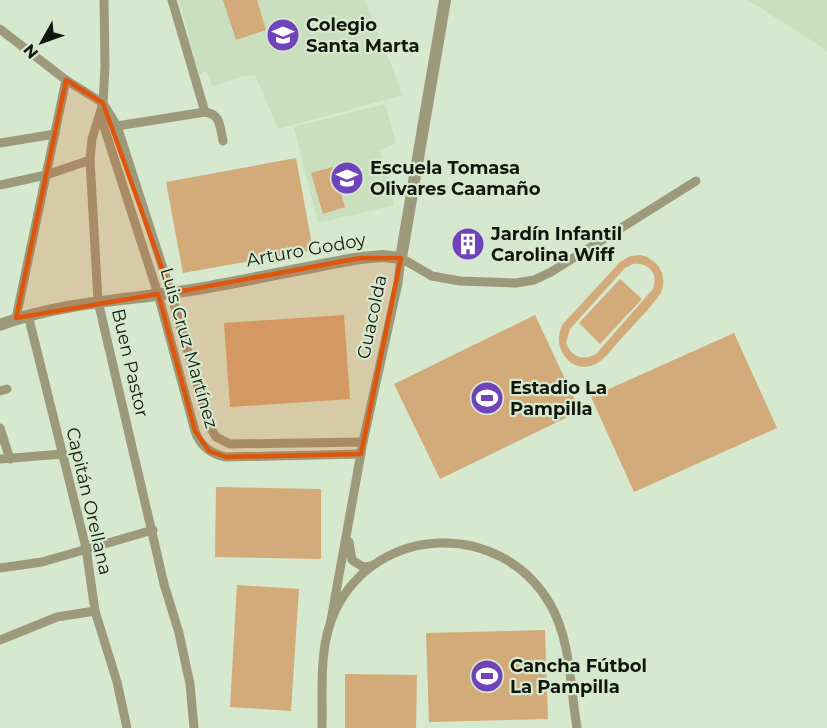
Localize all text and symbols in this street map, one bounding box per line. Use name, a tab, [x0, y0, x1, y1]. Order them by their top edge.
north arrow	[12, 12, 72, 72]
place label: Colegio Santa Marta	[306, 14, 420, 57]
school or university icon: Colegio Santa Marta	[265, 17, 301, 53]
text: N	[19, 40, 42, 62]
place label: Escuela Tomasa Olivares Caamaño	[370, 157, 541, 200]
school or university icon: Escuela Tomasa Olivares Caamaño	[329, 160, 365, 196]
place label: Jardín Infantil Carolina Wiff	[490, 223, 622, 266]
building icon: Jardín Infantil Carolina Wiff	[450, 226, 486, 262]
street label: Arturo Godoy	[245, 229, 368, 271]
street label: Luis Cruz Martínez	[155, 265, 223, 431]
street label: Guacolda	[352, 273, 392, 361]
street label: Buen Pastor	[107, 306, 153, 420]
place label: Estadio La Pampilla	[510, 377, 607, 420]
sports icon: Estadio La Pampilla	[469, 380, 505, 416]
street label: Capitán Orellana	[61, 425, 117, 577]
place label: Cancha Fútbol La Pampilla	[510, 655, 647, 698]
sports icon: Cancha Fútbol La Pampilla	[469, 658, 505, 694]

